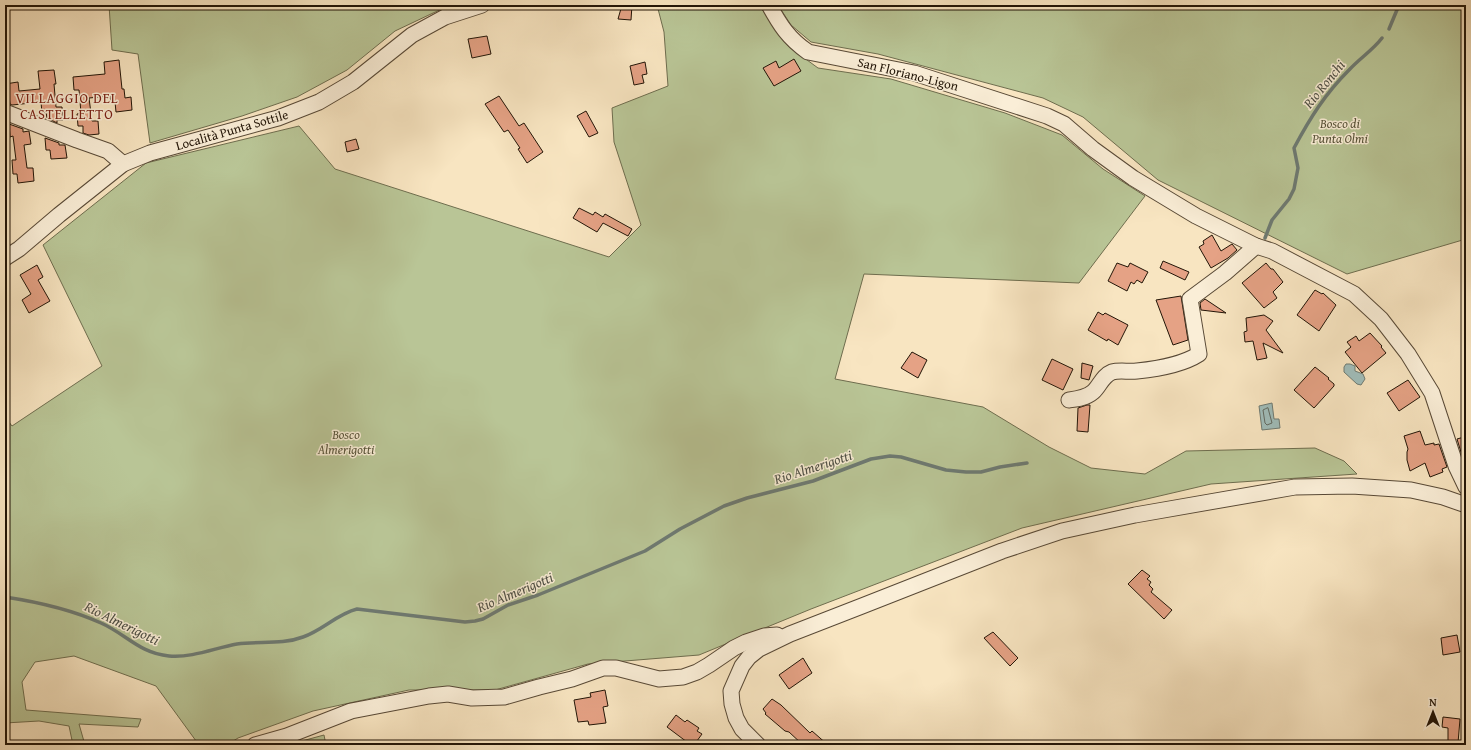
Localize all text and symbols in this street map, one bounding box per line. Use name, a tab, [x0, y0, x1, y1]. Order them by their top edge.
street label: San Floriano-Ligon	[856, 52, 961, 96]
water label: Rio Ronchi	[1298, 55, 1350, 113]
district label: VILLAGGIO DEL CASTELLETTO	[15, 88, 119, 124]
street label: Località Punta Sottile	[174, 105, 290, 155]
park label: Bosco di Punta Olmi	[1311, 114, 1368, 148]
park label: Bosco Almerigotti	[317, 425, 375, 459]
water label: Rio Almerigotti	[770, 445, 855, 489]
water label: Rio Almerigotti	[473, 567, 557, 617]
water label: Rio Almerigotti	[80, 596, 163, 650]
north arrow	[1413, 692, 1453, 732]
text: N	[1429, 694, 1437, 710]

